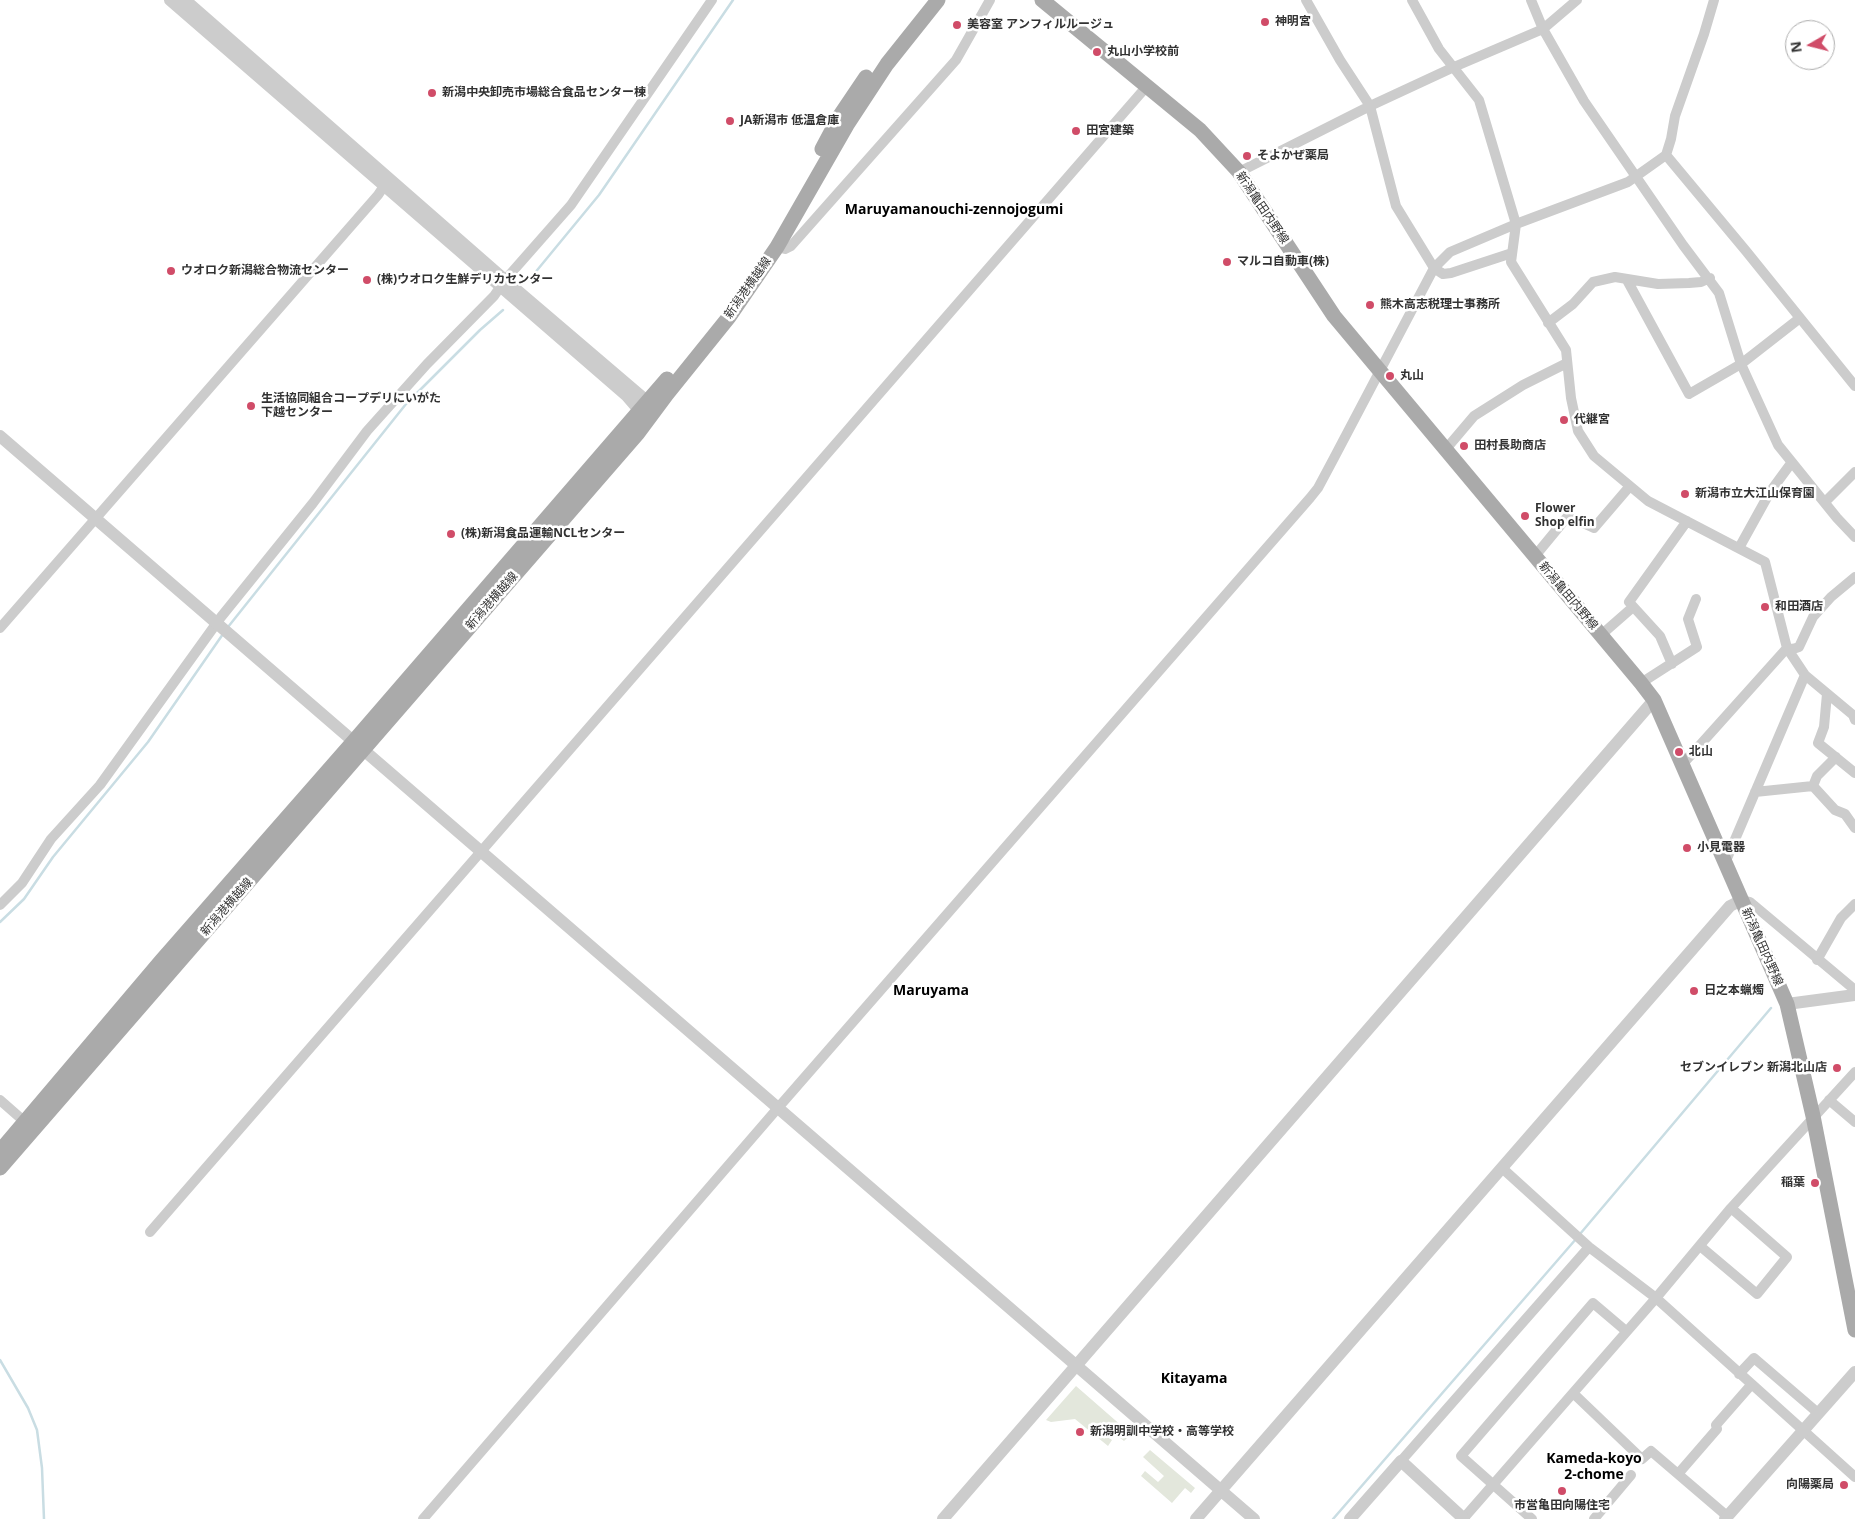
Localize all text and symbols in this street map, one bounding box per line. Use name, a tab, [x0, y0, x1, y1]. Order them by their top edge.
place label: 神明宮	[1275, 15, 1311, 29]
marker: 神明宮	[1259, 16, 1271, 28]
place label: 美容室 アンフィルルージュ	[967, 18, 1114, 32]
marker: 美容室 アンフィルルージュ	[951, 19, 963, 31]
north arrow	[1785, 20, 1835, 70]
text: N	[1785, 40, 1806, 54]
place label: 丸山小学校前	[1107, 45, 1179, 59]
marker: 丸山小学校前	[1091, 46, 1103, 58]
place label: 新潟中央卸売市場総合食品センター棟	[442, 86, 646, 100]
marker: 新潟中央卸売市場総合食品センター棟	[426, 87, 438, 99]
place label: JA新潟市 低温倉庫	[740, 114, 839, 128]
marker: JA新潟市 低温倉庫	[724, 115, 736, 127]
place label: 田宮建築	[1086, 124, 1134, 138]
marker: 田宮建築	[1070, 125, 1082, 137]
place label: そよかぜ薬局	[1257, 149, 1329, 163]
marker: そよかぜ薬局	[1241, 150, 1253, 162]
street label: 新潟亀田内野線	[1233, 169, 1291, 247]
district label: Maruyamanouchi-zennojogumi	[845, 202, 1063, 218]
street label: 新潟港横越線	[721, 254, 775, 322]
place label: マルコ自動車(株)	[1237, 255, 1329, 269]
marker: マルコ自動車(株)	[1221, 256, 1233, 268]
place label: ウオロク新潟総合物流センター	[181, 264, 349, 278]
marker: ウオロク新潟総合物流センター	[165, 265, 177, 277]
place label: (株)ウオロク生鮮デリカセンター	[377, 273, 553, 287]
marker: (株)ウオロク生鮮デリカセンター	[361, 274, 373, 286]
place label: 熊木高志税理士事務所	[1380, 298, 1500, 312]
marker: 熊木高志税理士事務所	[1364, 299, 1376, 311]
place label: 丸山	[1400, 369, 1424, 383]
marker: 丸山	[1384, 370, 1396, 382]
place label: 生活協同組合コープデリにいがた 下越センター	[261, 392, 441, 420]
marker: 生活協同組合コープデリにいがた 下越センター	[245, 400, 257, 412]
place label: 代継宮	[1574, 413, 1610, 427]
marker: 代継宮	[1558, 414, 1570, 426]
place label: 田村長助商店	[1474, 439, 1546, 453]
marker: 田村長助商店	[1458, 440, 1470, 452]
place label: 新潟市立大江山保育園	[1695, 487, 1815, 501]
marker: 新潟市立大江山保育園	[1679, 488, 1691, 500]
place label: Flower Shop elfin	[1535, 502, 1595, 530]
marker: Flower Shop elfin	[1519, 510, 1531, 522]
place label: (株)新潟食品運輸NCLセンター	[461, 527, 625, 541]
marker: (株)新潟食品運輸NCLセンター	[445, 528, 457, 540]
street label: 新潟亀田内野線	[1535, 559, 1601, 633]
street label: 新潟港横越線	[463, 569, 521, 633]
place label: 和田酒店	[1775, 600, 1823, 614]
marker: 和田酒店	[1759, 601, 1771, 613]
place label: 北山	[1689, 745, 1713, 759]
marker: 北山	[1673, 746, 1685, 758]
place label: 小見電器	[1697, 841, 1745, 855]
marker: 小見電器	[1681, 842, 1693, 854]
street label: 新潟港横越線	[198, 875, 256, 939]
street label: 新潟亀田内野線	[1738, 906, 1786, 988]
district label: Maruyama	[893, 983, 969, 999]
place label: 日之本蝋燭	[1704, 984, 1764, 998]
marker: 日之本蝋燭	[1688, 985, 1700, 997]
place label: セブンイレブン 新潟北山店	[1680, 1061, 1827, 1075]
marker: セブンイレブン 新潟北山店	[1831, 1062, 1843, 1074]
place label: 稲葉	[1781, 1176, 1805, 1190]
marker: 稲葉	[1809, 1177, 1821, 1189]
district label: Kitayama	[1161, 1371, 1227, 1387]
place label: 新潟明訓中学校・高等学校	[1090, 1425, 1234, 1439]
marker: 新潟明訓中学校・高等学校	[1074, 1426, 1086, 1438]
district label: Kameda-koyo 2-chome	[1546, 1451, 1642, 1484]
place label: 向陽薬局	[1786, 1478, 1834, 1492]
marker: 向陽薬局	[1838, 1479, 1850, 1491]
marker: 市営亀田向陽住宅	[1556, 1485, 1568, 1497]
place label: 市営亀田向陽住宅	[1514, 1499, 1610, 1513]

